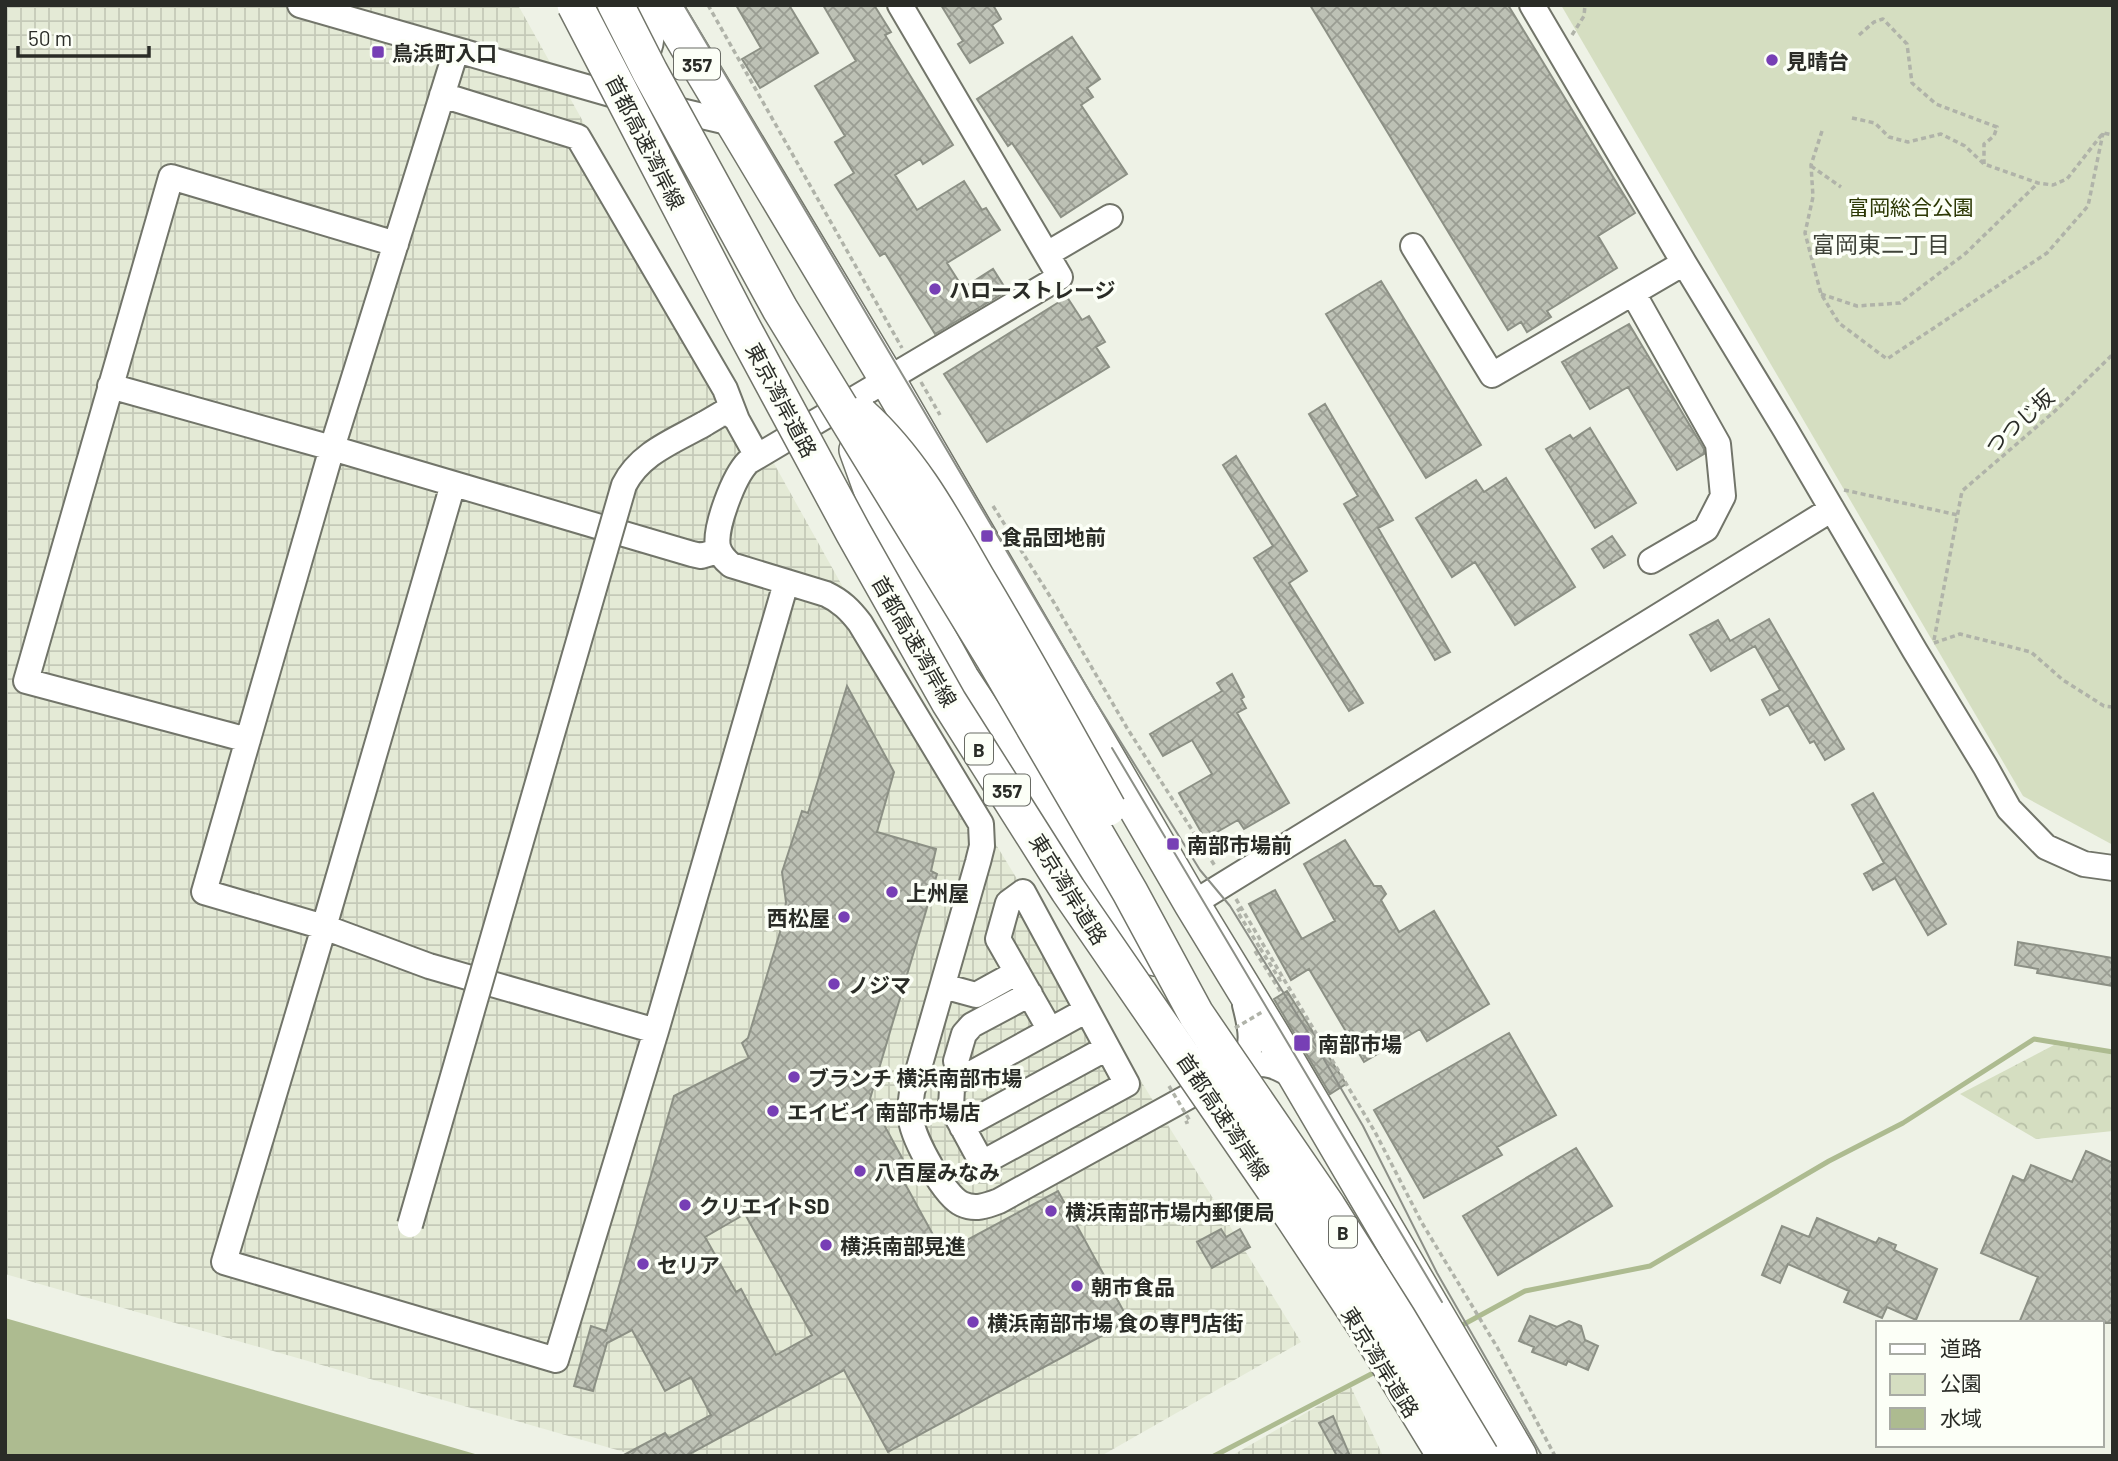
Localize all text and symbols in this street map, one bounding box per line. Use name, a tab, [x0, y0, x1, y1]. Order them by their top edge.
scale bar	[18, 14, 149, 58]
text: 50 m	[28, 25, 72, 50]
place label: 鳥浜町入口	[392, 40, 497, 65]
marker: 鳥浜町入口	[370, 44, 386, 60]
road number: 357	[674, 48, 720, 80]
place label: 見晴台	[1786, 48, 1849, 73]
marker: 見晴台	[1764, 52, 1780, 68]
street label: 首都高速湾岸線	[601, 71, 691, 213]
park label: 富岡総合公園	[1848, 194, 1974, 219]
district label: 富岡東二丁目	[1812, 230, 1950, 258]
place label: ハローストレージ	[949, 277, 1116, 302]
marker: ハローストレージ	[927, 281, 943, 297]
street label: 東京湾岸道路	[741, 339, 823, 461]
street label: つつじ坂	[1979, 384, 2059, 458]
place label: 食品団地前	[1001, 524, 1106, 549]
marker: 食品団地前	[979, 528, 995, 544]
street label: 首都高速湾岸線	[867, 571, 963, 711]
road number: B	[965, 734, 993, 764]
road number: 357	[984, 775, 1030, 806]
street label: 東京湾岸道路	[1025, 829, 1113, 949]
place label: 南部市場前	[1187, 832, 1292, 857]
marker: 南部市場前	[1165, 836, 1181, 852]
place label: 上州屋	[906, 880, 969, 905]
marker: 上州屋	[884, 884, 900, 900]
place label: 西松屋	[767, 905, 830, 930]
marker: 西松屋	[836, 909, 852, 925]
place label: ノジマ	[848, 972, 911, 997]
marker: ノジマ	[826, 976, 842, 992]
place label: 南部市場	[1318, 1031, 1402, 1056]
marker: 南部市場	[1292, 1033, 1312, 1053]
street label: 首都高速湾岸線	[1173, 1048, 1275, 1184]
place label: ブランチ 横浜南部市場	[808, 1065, 1022, 1090]
marker: ブランチ 横浜南部市場	[786, 1069, 802, 1085]
place label: エイビイ 南部市場店	[787, 1099, 980, 1124]
marker: エイビイ 南部市場店	[765, 1103, 781, 1119]
place label: 八百屋みなみ	[874, 1159, 1000, 1184]
marker: 八百屋みなみ	[852, 1163, 868, 1179]
place label: クリエイトSD	[699, 1193, 829, 1218]
marker: クリエイトSD	[677, 1197, 693, 1213]
place label: 横浜南部市場内郵便局	[1065, 1199, 1275, 1224]
marker: 横浜南部市場内郵便局	[1043, 1203, 1059, 1219]
road number: B	[1329, 1216, 1357, 1248]
place label: 横浜南部晃進	[840, 1233, 966, 1258]
marker: 横浜南部晃進	[818, 1237, 834, 1253]
place label: セリア	[657, 1252, 720, 1277]
marker: セリア	[635, 1256, 651, 1272]
place label: 朝市食品	[1091, 1274, 1175, 1299]
marker: 朝市食品	[1069, 1278, 1085, 1294]
street label: 東京湾岸道路	[1337, 1302, 1425, 1422]
place label: 横浜南部市場 食の専門店街	[987, 1310, 1243, 1335]
marker: 横浜南部市場 食の専門店街	[965, 1314, 981, 1330]
legend	[1876, 1321, 2104, 1447]
text: 道路	[1940, 1335, 1982, 1360]
text: 公園	[1940, 1370, 1982, 1395]
text: 水域	[1940, 1405, 1982, 1430]

